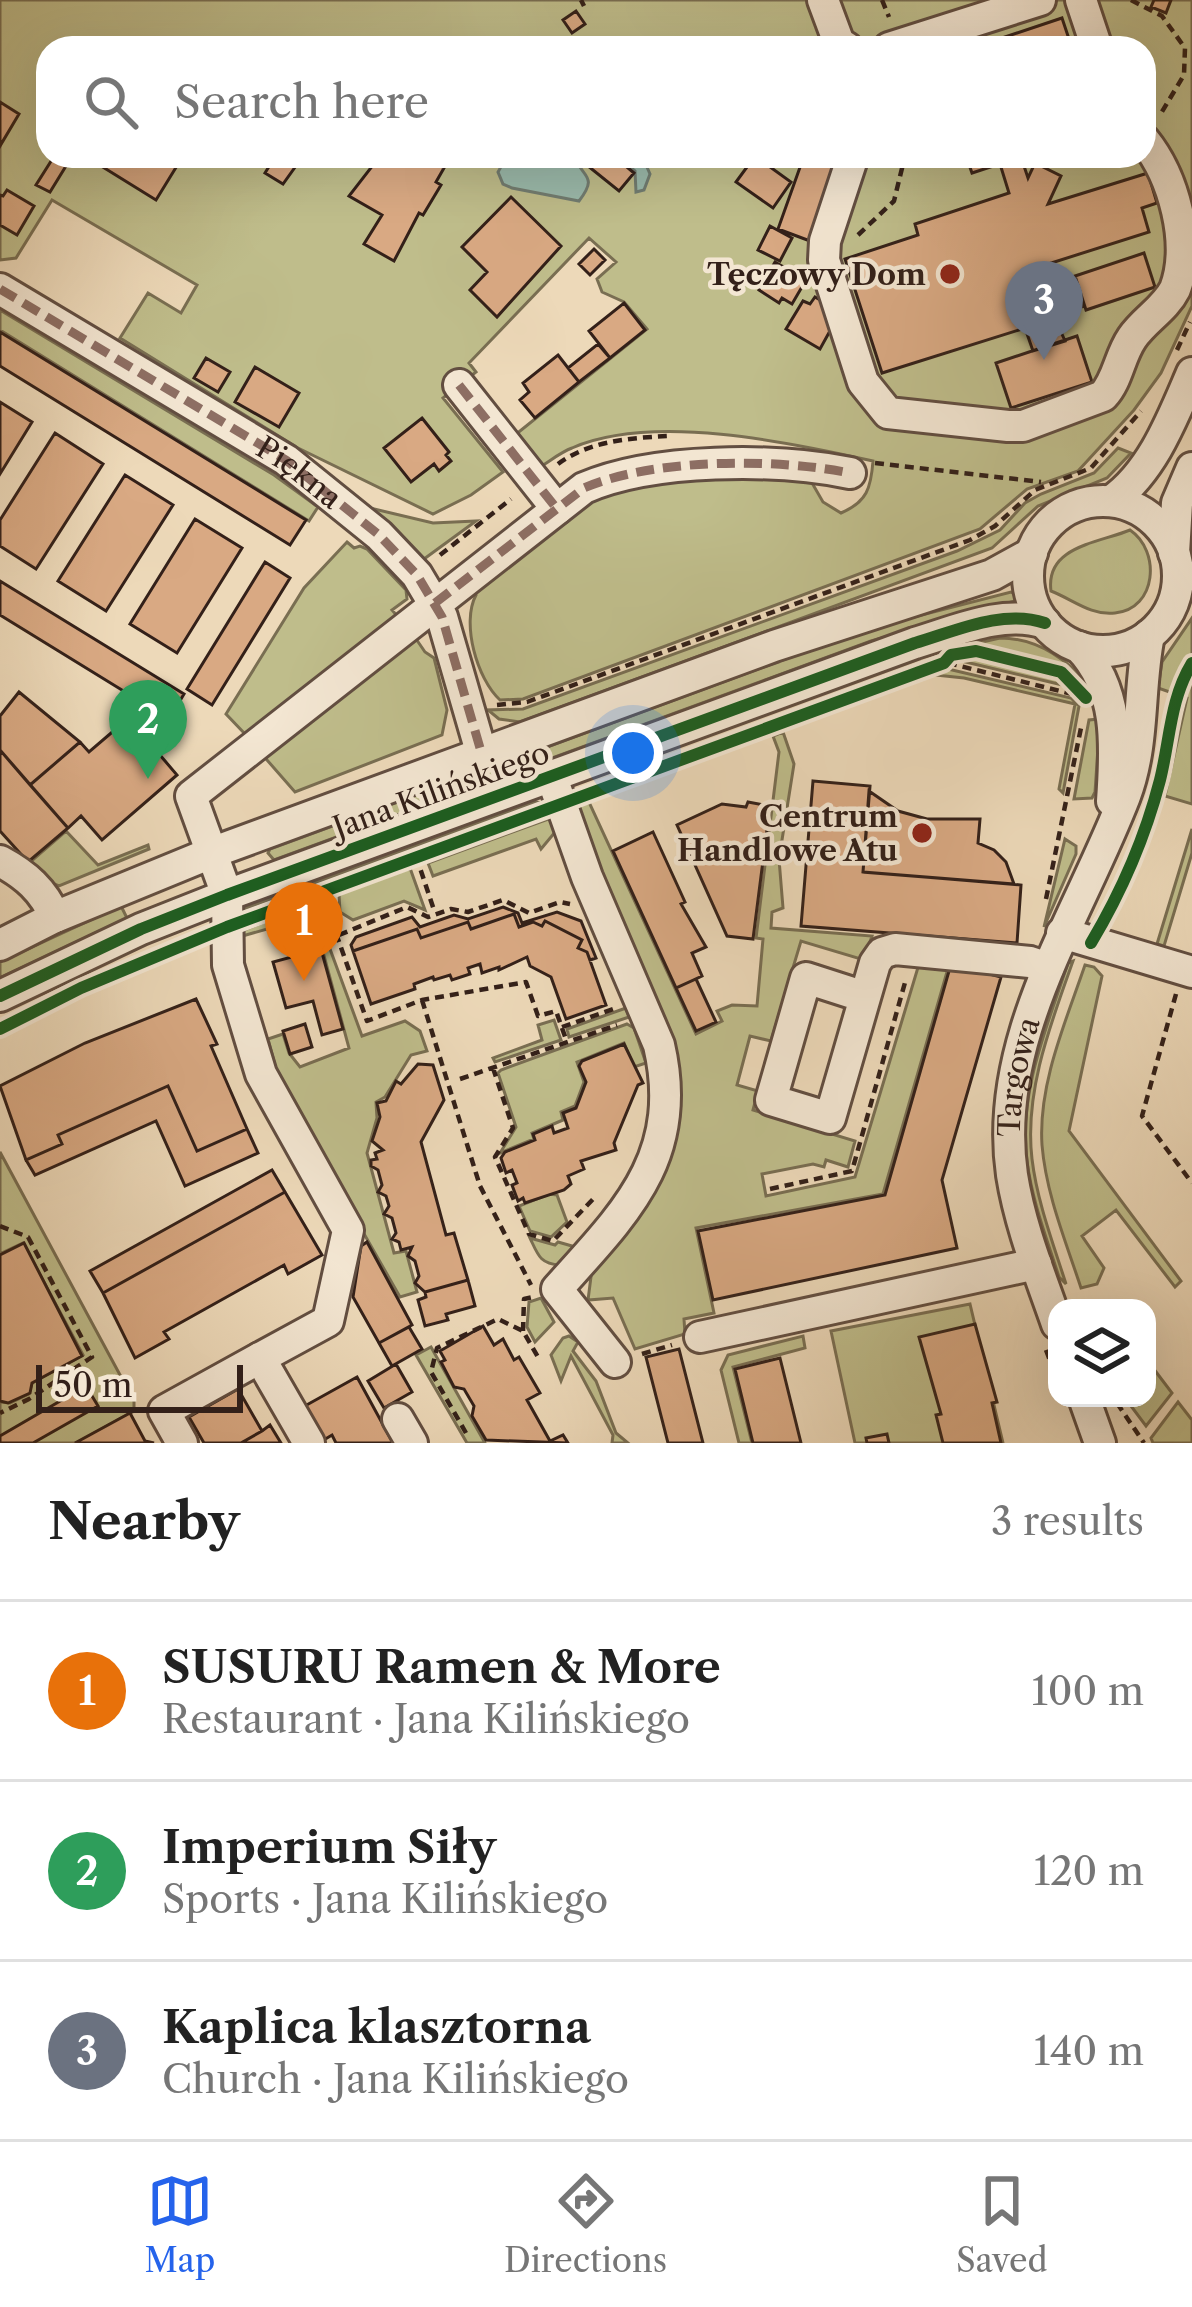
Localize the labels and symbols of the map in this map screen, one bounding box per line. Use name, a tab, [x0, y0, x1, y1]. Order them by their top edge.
place label: Tęczowy Dom	[707, 256, 926, 293]
marker: Tęczowy Dom	[937, 261, 963, 287]
pin: 3	[1005, 261, 1083, 360]
street label: Piękna	[250, 428, 350, 516]
pin: 2	[109, 680, 187, 779]
your location	[603, 723, 663, 783]
street label: Jana Kilińskiego	[324, 734, 554, 848]
place label: Centrum Handlowe Atu	[677, 798, 898, 869]
marker: Centrum Handlowe Atu	[909, 820, 935, 846]
pin: 1	[265, 882, 343, 981]
street label: Targowa	[990, 1012, 1047, 1137]
scale bar	[36, 1359, 243, 1412]

